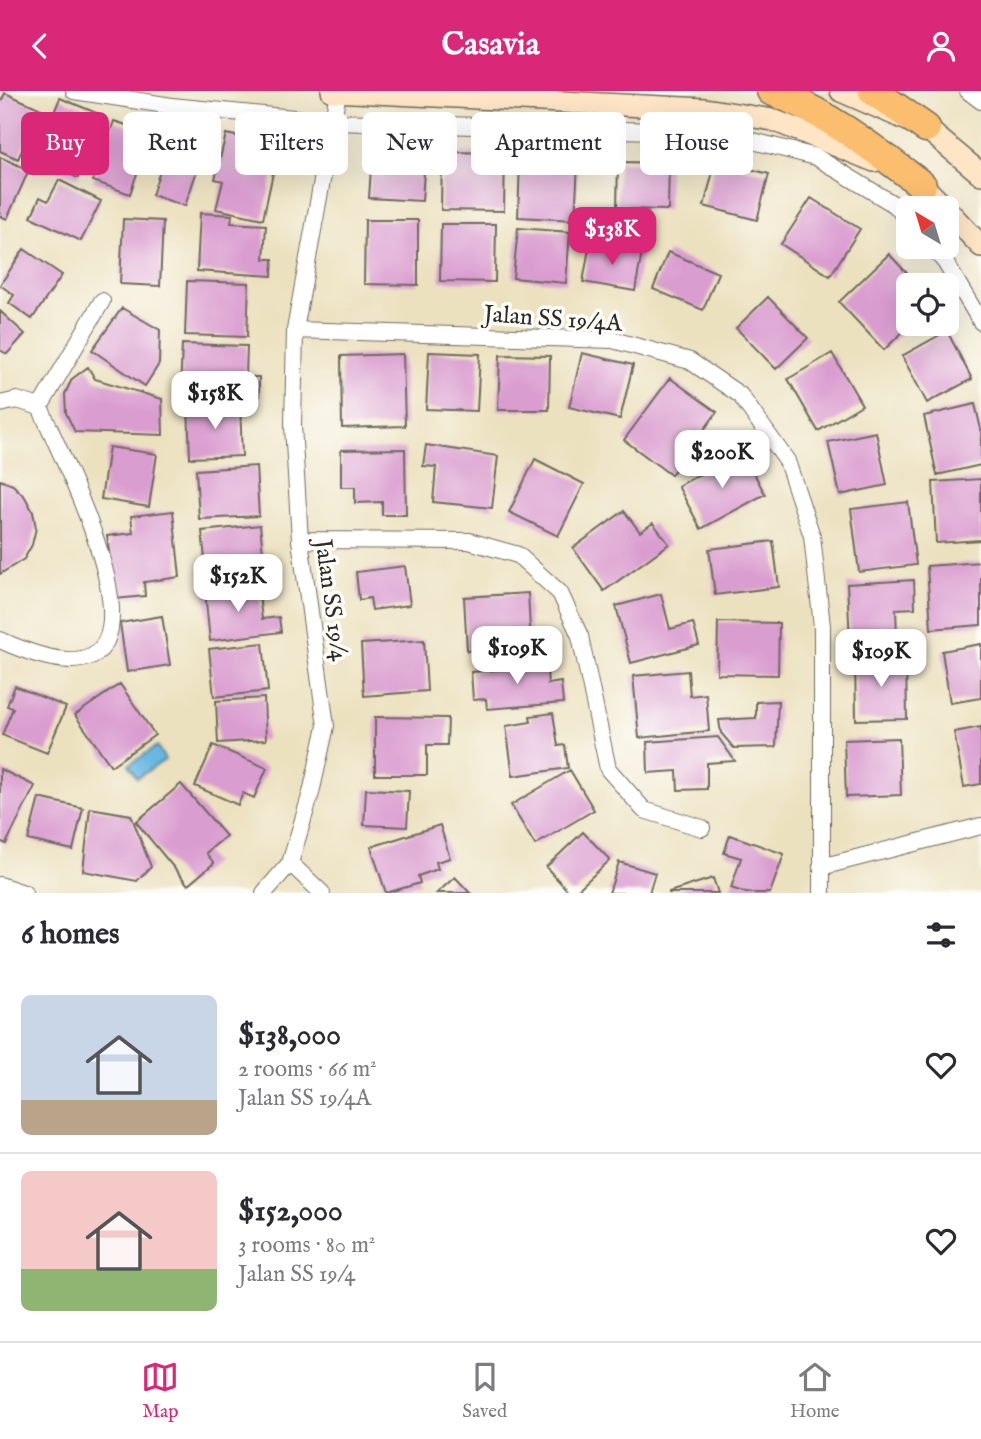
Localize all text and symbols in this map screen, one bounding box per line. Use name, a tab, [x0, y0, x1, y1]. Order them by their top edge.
text: Casavia	[441, 25, 540, 66]
icon: back	[21, 27, 59, 65]
icon: person	[922, 27, 960, 65]
chip: Buy	[21, 112, 109, 175]
chip: Rent	[123, 112, 221, 175]
chip: Filters	[235, 112, 348, 175]
chip: New	[362, 112, 457, 175]
chip: Apartment	[471, 112, 626, 175]
chip: House	[640, 112, 753, 175]
north arrow	[896, 196, 959, 259]
map controls	[896, 196, 959, 336]
pin: $138K	[563, 207, 661, 267]
text: $138K	[584, 215, 640, 244]
button: locate	[896, 273, 959, 336]
street label: Jalan SS 19/4A	[480, 299, 624, 340]
pin: $158K	[166, 371, 264, 431]
text: $158K	[187, 379, 243, 408]
pin: $200K	[673, 431, 771, 490]
text: $200K	[691, 438, 753, 467]
street label: Jalan SS 19/4	[306, 534, 354, 663]
pin: $152K	[189, 554, 287, 614]
text: $152K	[210, 562, 266, 591]
pin: $109K	[468, 627, 566, 686]
pin: $109K	[832, 629, 930, 689]
text: $109K	[487, 634, 547, 663]
text: $109K	[851, 637, 911, 666]
text: 6 homes	[21, 916, 120, 954]
icon: filters	[922, 916, 960, 954]
text: $138,000	[238, 1017, 341, 1055]
icon: home	[77, 1023, 161, 1107]
icon: heart	[922, 1046, 960, 1084]
text: 2 rooms · 66 m²	[238, 1055, 377, 1084]
text: Jalan SS 19/4A	[238, 1084, 371, 1113]
text: $152,000	[238, 1193, 343, 1231]
icon: home	[77, 1199, 161, 1283]
icon: heart	[922, 1222, 960, 1260]
text: 3 rooms · 80 m²	[238, 1231, 375, 1260]
text: Jalan SS 19/4	[238, 1260, 356, 1289]
tab: Map	[141, 1358, 179, 1424]
tab: Saved	[462, 1358, 507, 1424]
tab: Home	[790, 1358, 840, 1424]

